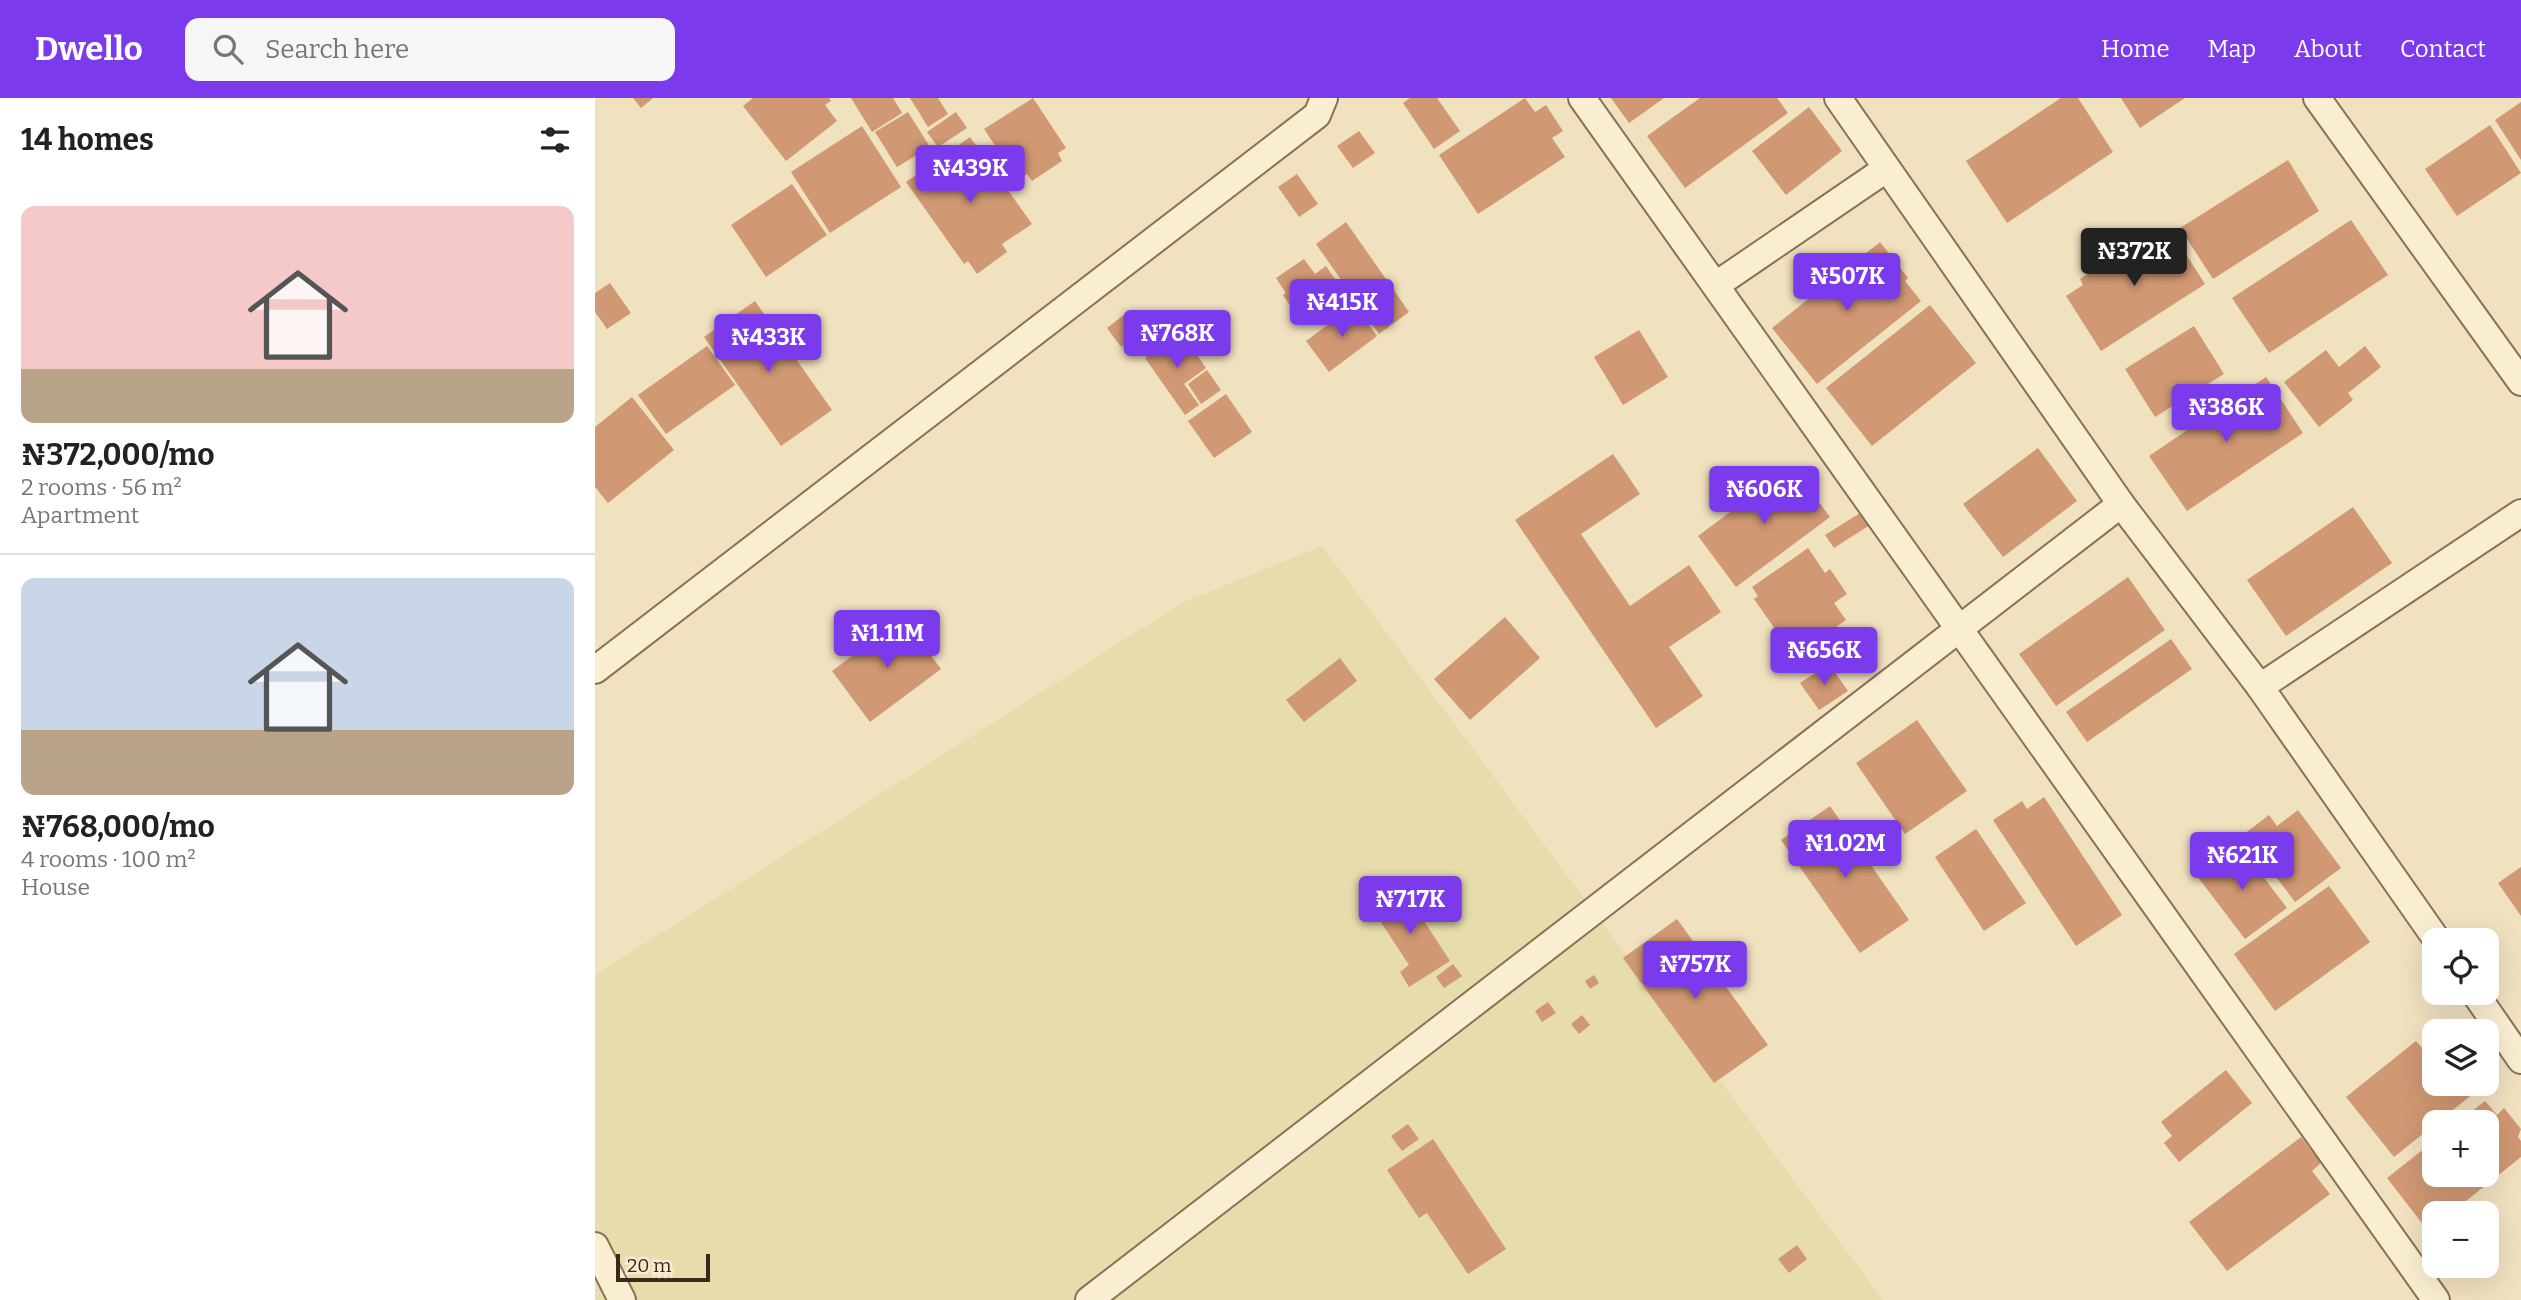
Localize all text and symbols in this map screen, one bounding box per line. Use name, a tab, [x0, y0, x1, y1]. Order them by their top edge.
search box	[185, 18, 675, 81]
text: Dwello	[35, 29, 143, 69]
icon: search	[209, 30, 247, 68]
text: Search here	[265, 34, 409, 65]
text: Home	[2101, 35, 2170, 63]
text: Map	[2208, 35, 2256, 63]
text: About	[2294, 35, 2362, 63]
text: Contact	[2400, 35, 2486, 63]
icon: filters	[536, 121, 574, 159]
text: 14 homes	[21, 122, 154, 158]
pin: ₦439K	[921, 146, 1019, 205]
text: ₦439K	[932, 154, 1008, 182]
pin: ₦372K	[2085, 228, 2183, 288]
text: ₦372K	[2097, 237, 2171, 265]
icon: home	[235, 252, 361, 378]
pin: ₦507K	[1798, 254, 1896, 313]
text: ₦507K	[1809, 262, 1885, 290]
pin: ₦415K	[1293, 280, 1391, 339]
text: ₦415K	[1306, 288, 1378, 316]
pin: ₦768K	[1128, 310, 1226, 370]
pin: ₦433K	[719, 314, 817, 374]
text: ₦768K	[1140, 319, 1214, 347]
text: ₦433K	[730, 323, 806, 351]
pin: ₦386K	[2177, 384, 2275, 444]
text: ₦386K	[2188, 393, 2264, 421]
text: ₦372,000/mo	[21, 437, 215, 473]
pin: ₦606K	[1715, 466, 1813, 526]
text: 2 rooms · 56 m²	[21, 473, 182, 501]
text: ₦606K	[1725, 475, 1803, 503]
text: Apartment	[21, 501, 139, 529]
pin: ₦1.11M	[830, 610, 944, 670]
text: ₦1.11M	[850, 619, 924, 647]
icon: home	[235, 624, 361, 750]
pin: ₦656K	[1775, 628, 1873, 687]
text: ₦656K	[1786, 636, 1862, 664]
text: ₦768,000/mo	[21, 809, 215, 845]
pin: ₦1.02M	[1788, 820, 1902, 880]
text: ₦1.02M	[1804, 829, 1886, 857]
pin: ₦621K	[2193, 832, 2291, 892]
text: ₦621K	[2206, 841, 2278, 869]
text: 4 rooms · 100 m²	[21, 845, 196, 873]
text: House	[21, 873, 90, 901]
pin: ₦717K	[1361, 876, 1459, 936]
text: ₦717K	[1375, 885, 1445, 913]
map controls	[2422, 928, 2499, 1278]
button: locate	[2422, 928, 2499, 1005]
pin: ₦757K	[1646, 942, 1744, 1001]
text: ₦757K	[1659, 950, 1731, 978]
button: layers	[2422, 1019, 2499, 1096]
button: +	[2422, 1110, 2499, 1187]
button: −	[2422, 1201, 2499, 1278]
scale bar	[616, 1251, 711, 1283]
text: 20 m	[627, 1254, 671, 1277]

